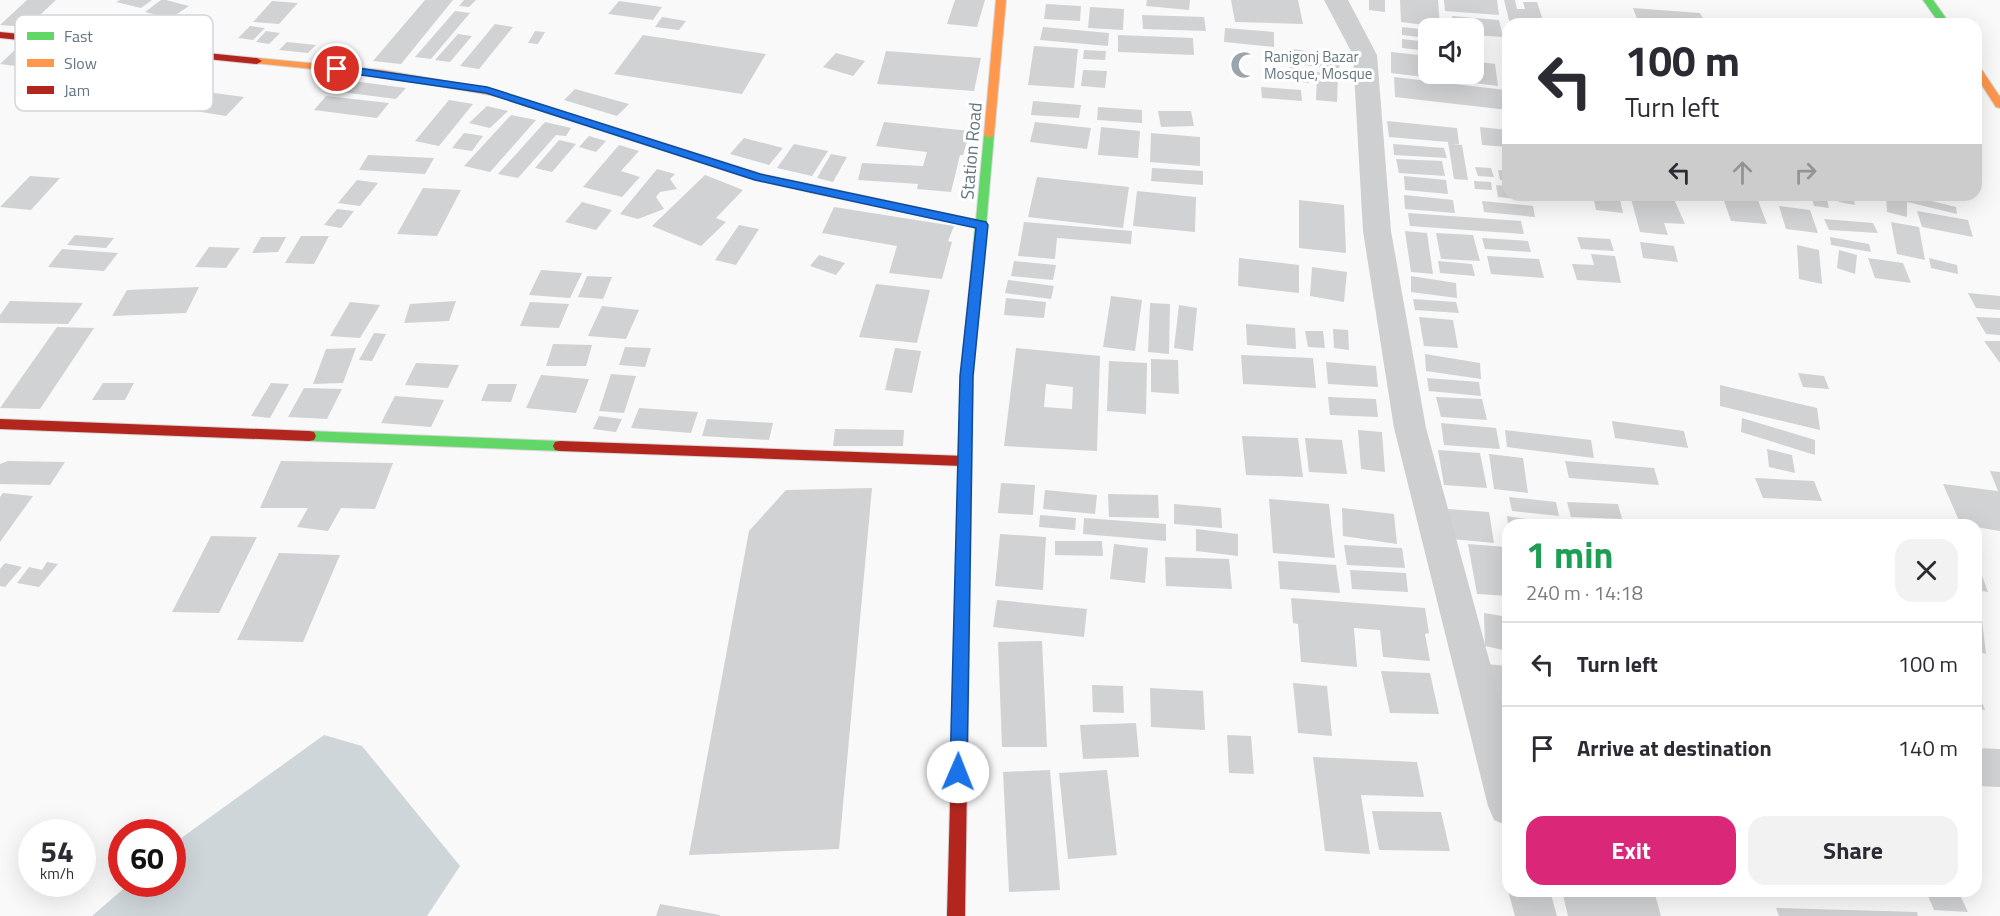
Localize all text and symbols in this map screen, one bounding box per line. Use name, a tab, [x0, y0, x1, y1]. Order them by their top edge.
legend	[15, 15, 213, 111]
map controls	[1418, 18, 1484, 84]
button: sound	[1418, 18, 1484, 84]
text: Fast	[64, 24, 93, 48]
text: 100 m	[1625, 28, 1740, 92]
icon: left	[1526, 42, 1604, 120]
pin	[311, 43, 362, 94]
place label: Ranigonj Bazar Mosque, Mosque	[1264, 45, 1372, 85]
mosque icon: Ranigonj Bazar Mosque, Mosque	[1229, 50, 1259, 80]
text: Slow	[64, 51, 97, 75]
icon: arrive	[320, 52, 353, 85]
text: Jam	[64, 78, 90, 102]
text: Turn left	[1625, 86, 1719, 127]
street label: Station Road	[953, 101, 989, 201]
icon: left	[1663, 156, 1696, 189]
icon: ahead	[1726, 156, 1759, 189]
icon: right	[1789, 156, 1822, 189]
text: 1 min	[1526, 527, 1613, 582]
button: close	[1895, 539, 1958, 602]
text: 240 m · 14:18	[1526, 577, 1643, 608]
text: Turn left	[1577, 647, 1658, 681]
text: 100 m	[1898, 647, 1958, 681]
icon: left	[1526, 648, 1559, 681]
text: Arrive at destination	[1577, 731, 1772, 765]
text: 140 m	[1898, 731, 1958, 765]
icon: arrive	[1526, 732, 1559, 765]
position arrow	[926, 740, 990, 804]
button: Exit	[1526, 816, 1736, 885]
button: Share	[1748, 816, 1958, 885]
speed limit sign: 60	[108, 819, 186, 897]
text: 54	[40, 828, 74, 874]
text: km/h	[40, 862, 74, 885]

